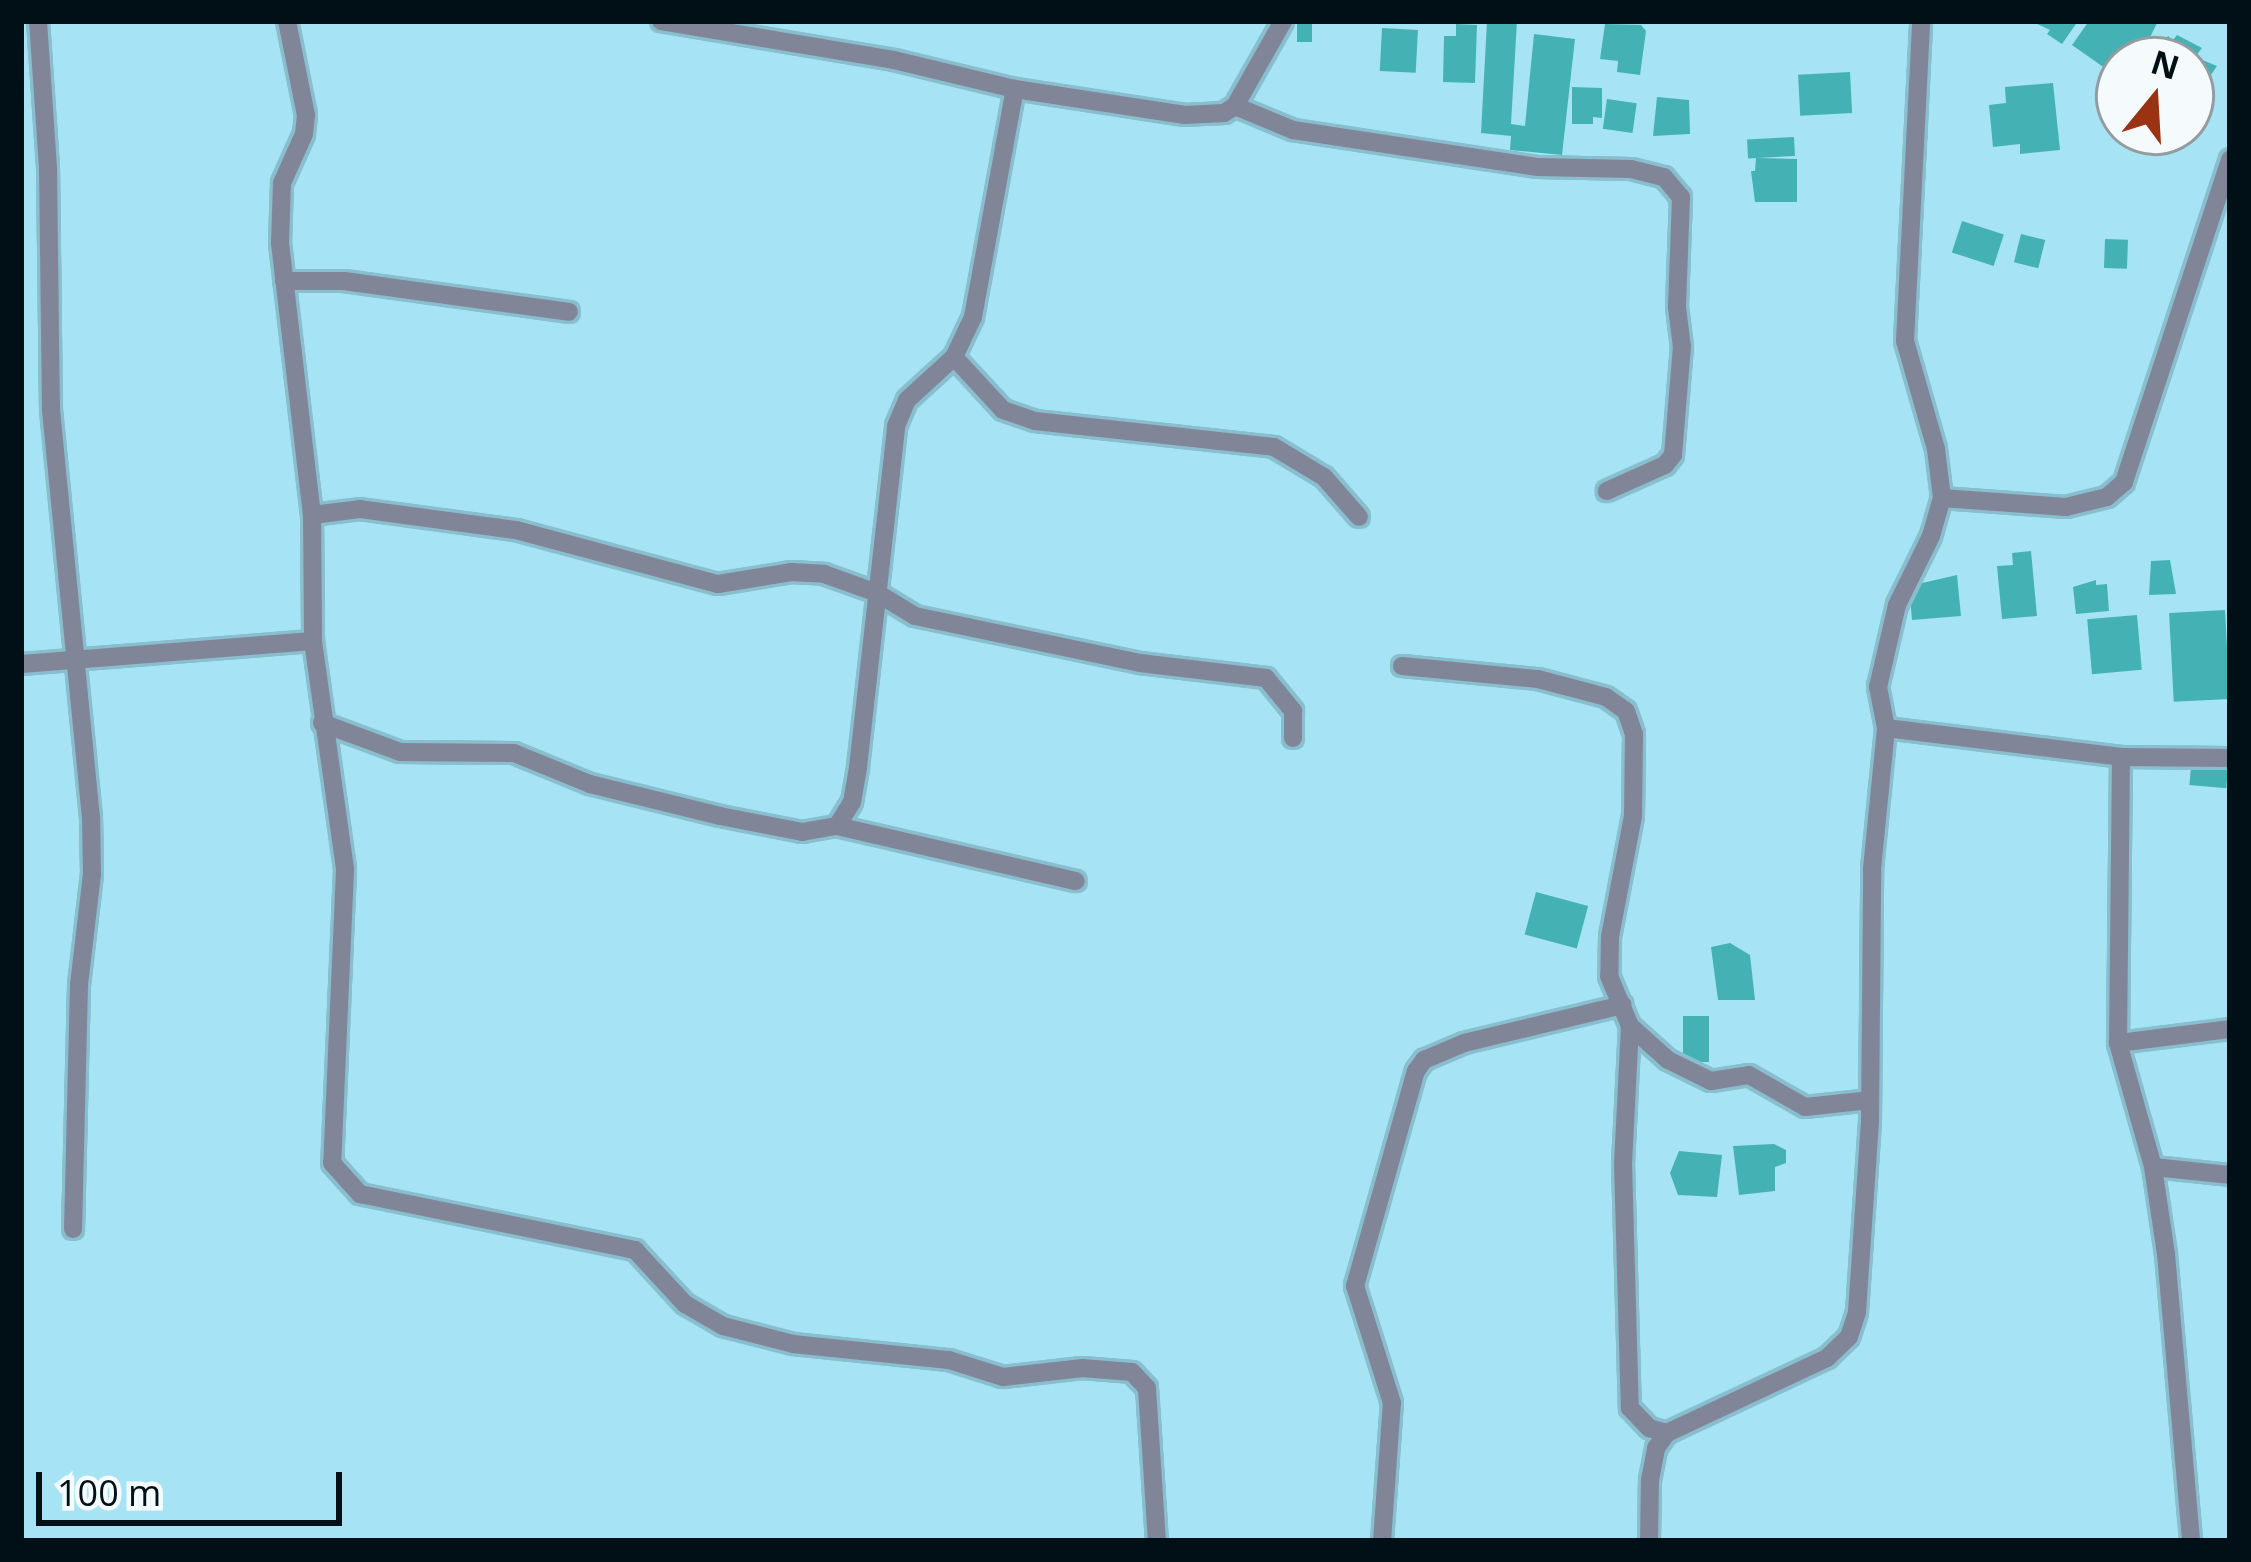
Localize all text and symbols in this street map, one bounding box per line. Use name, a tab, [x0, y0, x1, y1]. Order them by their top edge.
north arrow	[2095, 36, 2215, 156]
text: N	[2146, 39, 2185, 90]
scale bar	[42, 1448, 348, 1522]
text: 100 m	[57, 1468, 161, 1517]

